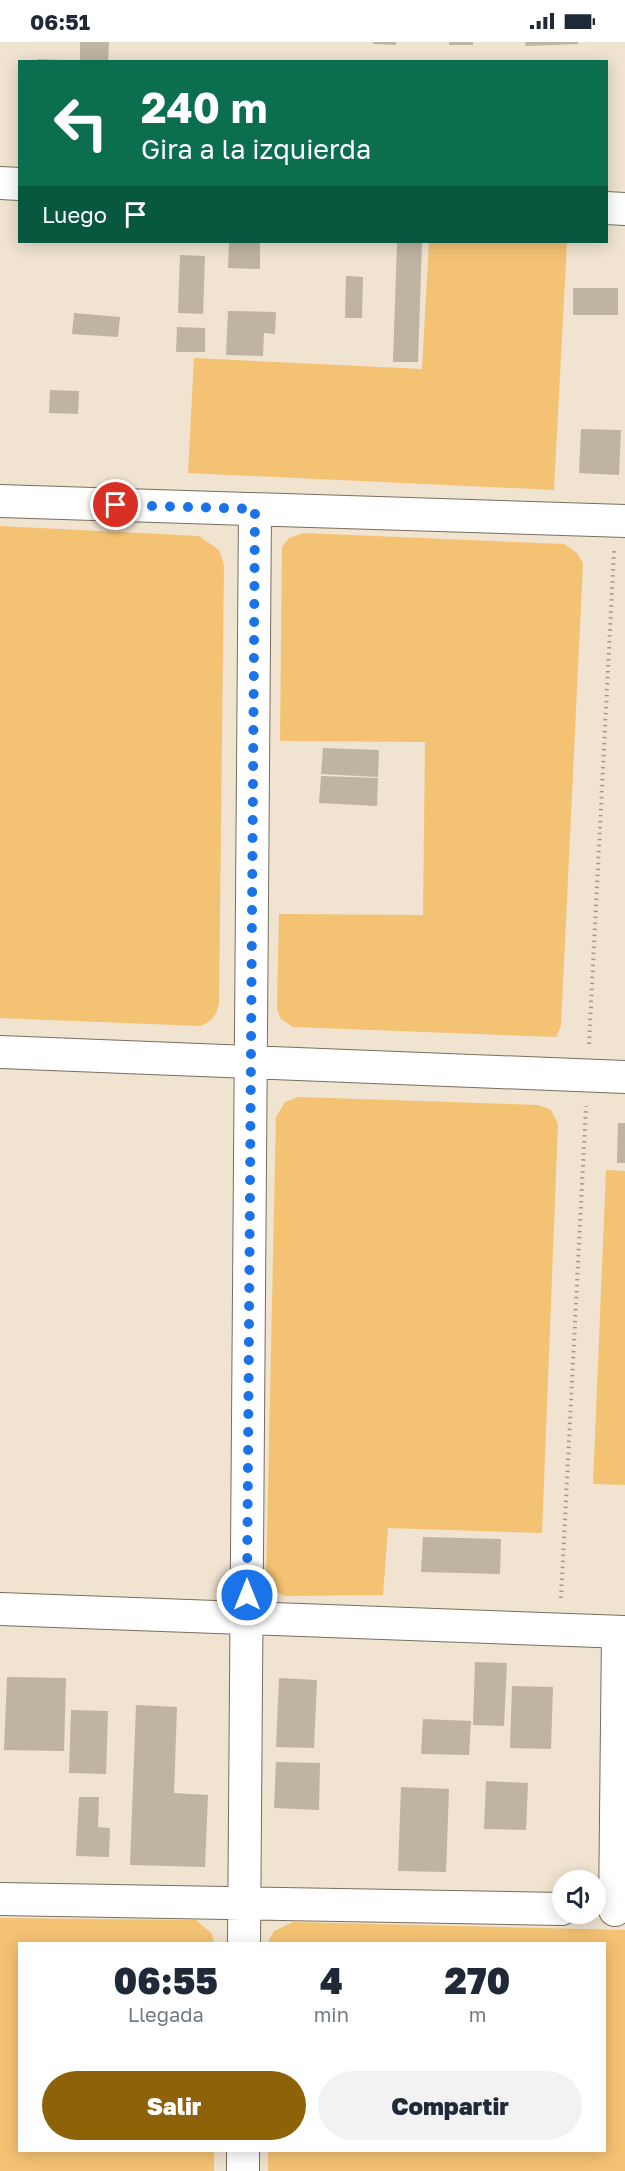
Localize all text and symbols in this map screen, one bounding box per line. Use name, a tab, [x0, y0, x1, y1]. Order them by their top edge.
text: 06:51	[30, 8, 90, 35]
text: 240 m	[141, 82, 267, 132]
icon: left	[42, 84, 120, 162]
text: Gira a la izquierda	[141, 133, 371, 165]
icon: arrive	[119, 198, 152, 231]
text: Luego	[42, 201, 107, 228]
pin	[90, 479, 141, 530]
icon: arrive	[99, 488, 132, 521]
position arrow	[215, 1563, 279, 1627]
map controls	[552, 1870, 606, 1924]
button: sound	[552, 1870, 606, 1924]
text: 06:55	[114, 1959, 218, 2002]
text: 4	[320, 1959, 343, 2002]
text: 270	[445, 1959, 510, 2002]
text: Llegada	[128, 2002, 204, 2026]
text: min	[314, 2002, 349, 2026]
text: m	[469, 2002, 486, 2026]
button: Salir	[42, 2071, 306, 2140]
button: Compartir	[318, 2071, 582, 2140]

